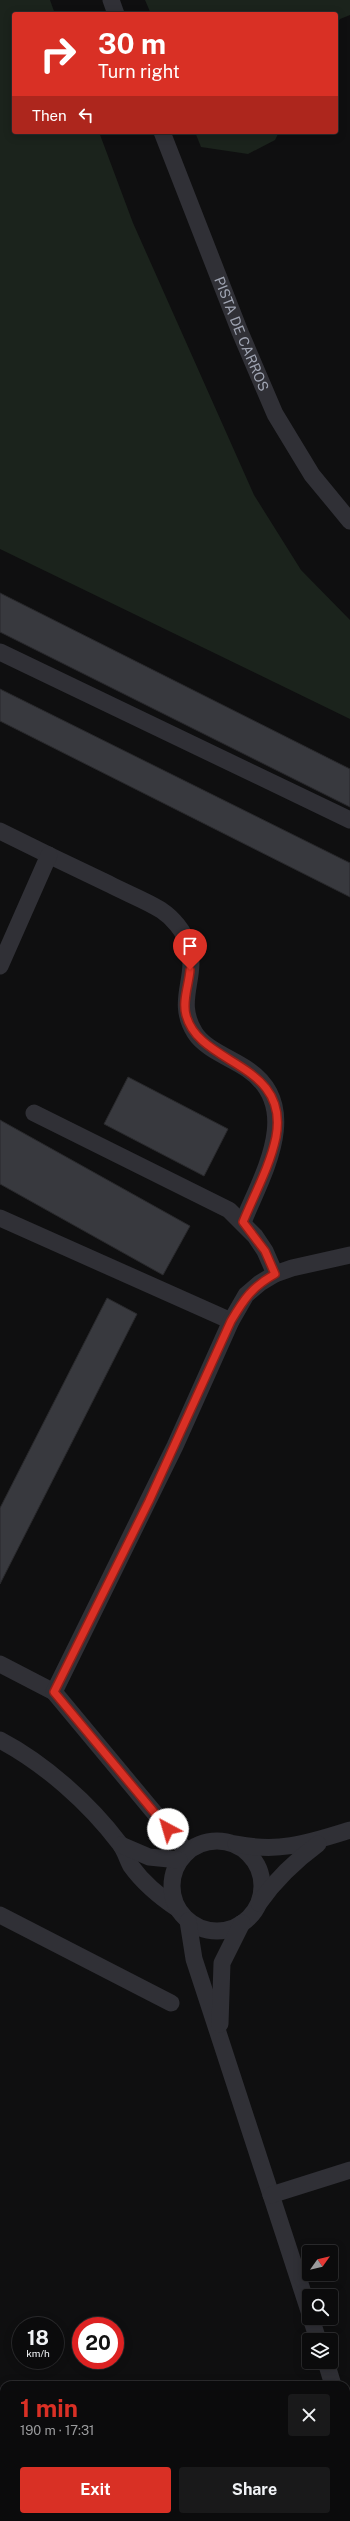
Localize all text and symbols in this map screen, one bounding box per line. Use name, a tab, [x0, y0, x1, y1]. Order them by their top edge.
text: 30 m	[98, 27, 166, 60]
icon: right	[32, 28, 84, 80]
text: Turn right	[98, 61, 180, 82]
icon: left	[75, 104, 97, 126]
text: Then	[32, 107, 67, 124]
street label: PISTA DE CARROS	[211, 274, 272, 393]
pin	[173, 929, 207, 970]
icon: arrive	[179, 935, 201, 957]
position arrow	[147, 1808, 189, 1850]
north arrow	[302, 2245, 338, 2281]
map controls	[302, 2245, 338, 2369]
button: search	[302, 2289, 338, 2325]
speed limit sign: 20	[72, 2317, 124, 2369]
text: 18	[27, 2326, 49, 2350]
button: layers	[302, 2333, 338, 2369]
text: km/h	[26, 2347, 50, 2359]
text: 1 min	[20, 2394, 78, 2422]
button: close	[288, 2394, 330, 2436]
text: 190 m · 17:31	[20, 2423, 94, 2438]
button: Exit	[20, 2467, 171, 2513]
button: Share	[179, 2467, 330, 2513]

